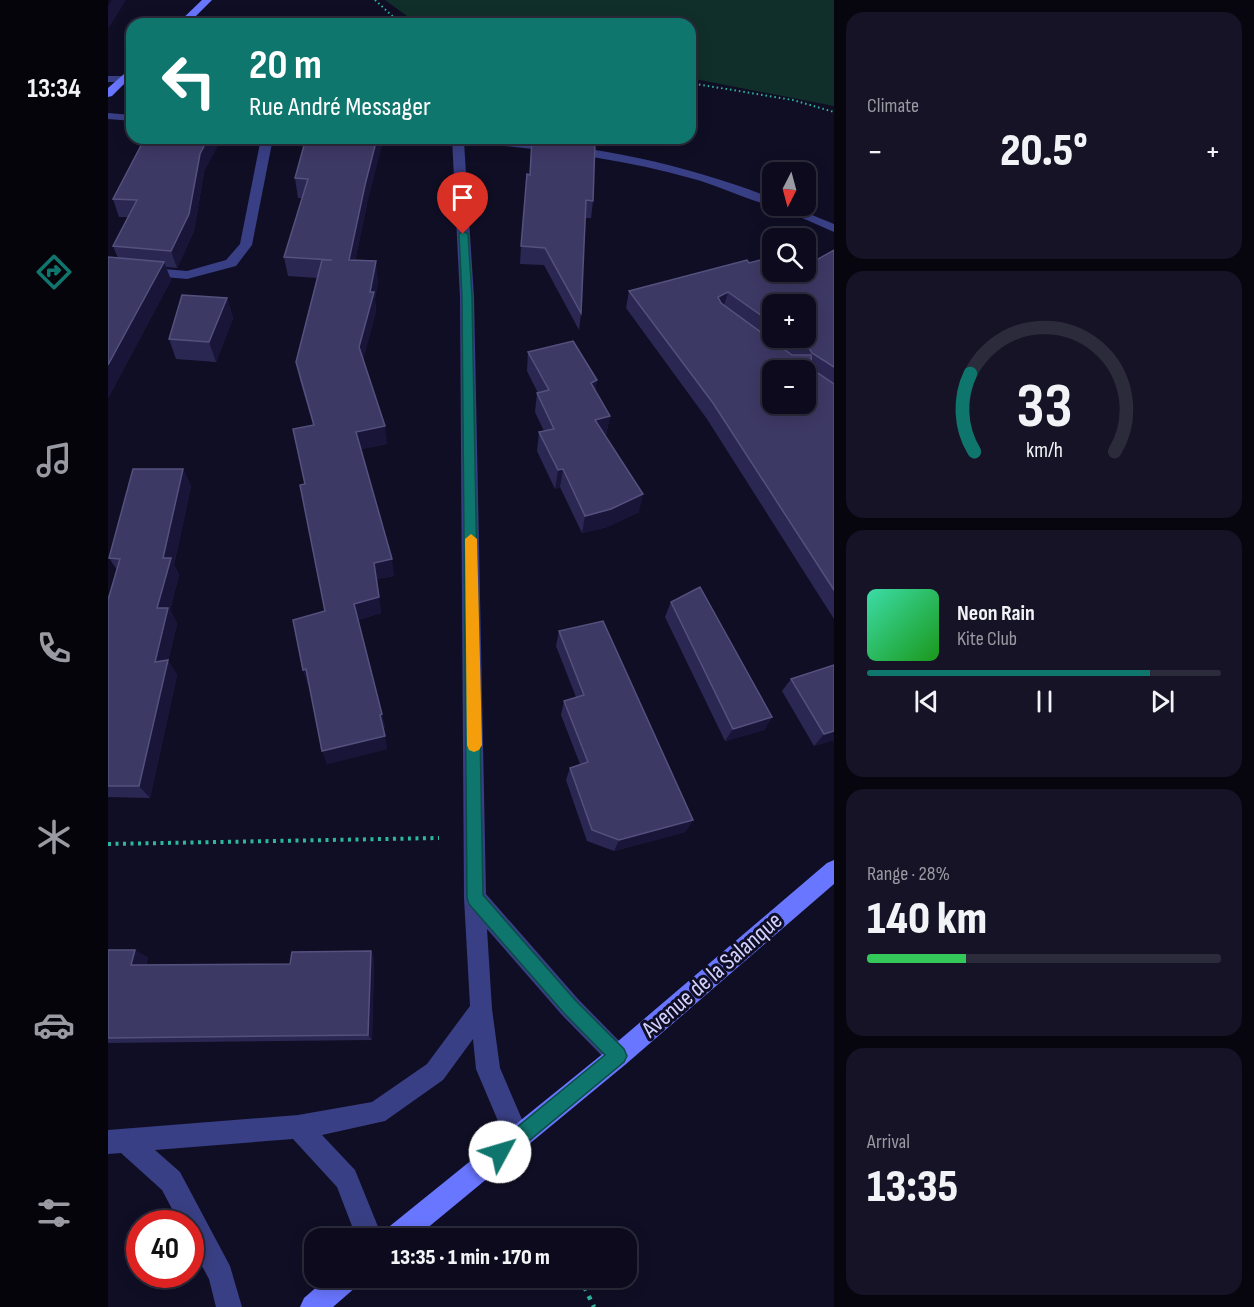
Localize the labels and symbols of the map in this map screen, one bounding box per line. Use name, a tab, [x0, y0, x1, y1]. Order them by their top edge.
north arrow	[762, 162, 816, 216]
pin	[437, 172, 488, 234]
street label: Avenue de la Salanque	[635, 906, 788, 1045]
position arrow	[468, 1120, 532, 1184]
speed limit sign: 40	[126, 1210, 204, 1288]

